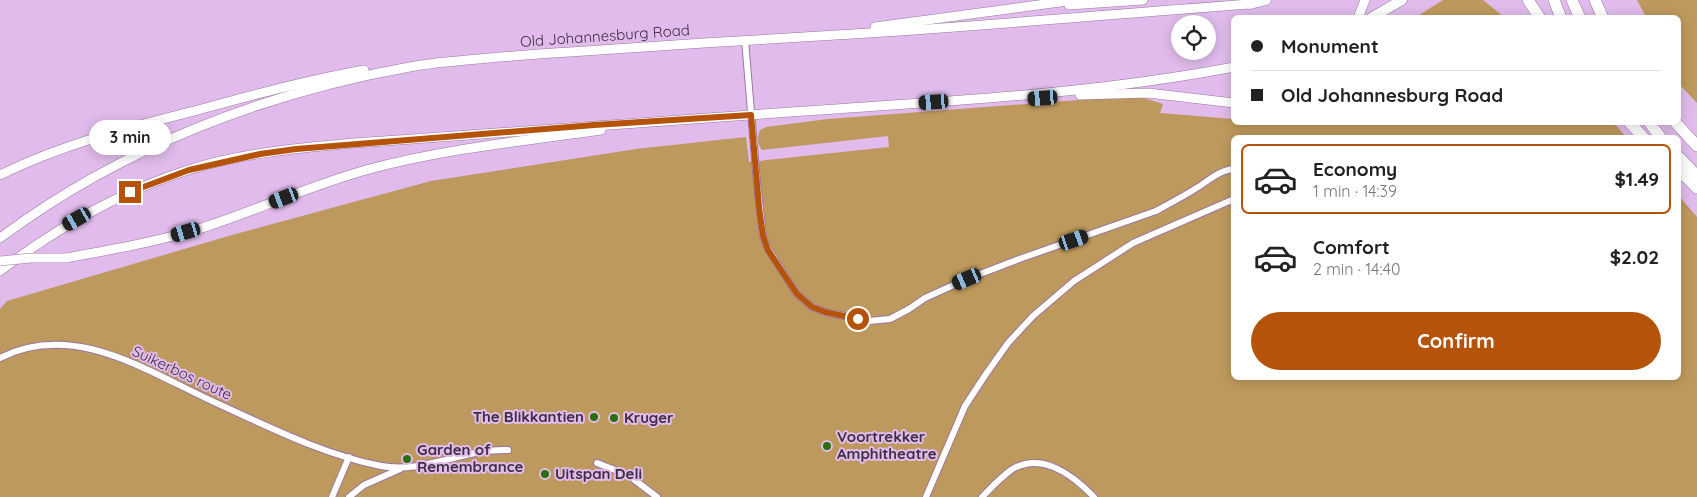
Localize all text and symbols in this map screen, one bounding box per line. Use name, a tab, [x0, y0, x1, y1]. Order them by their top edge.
map controls	[1171, 15, 1216, 60]
button: locate	[1171, 15, 1216, 60]
street label: Old Johannesburg Road	[520, 20, 690, 51]
text: Monument	[1281, 34, 1379, 58]
text: Old Johannesburg Road	[1281, 83, 1503, 107]
car	[1027, 89, 1058, 107]
car	[918, 93, 949, 111]
callout: 3 min	[89, 120, 171, 154]
text: 3 min	[109, 127, 151, 147]
icon: car	[1253, 157, 1298, 202]
text: Economy	[1313, 157, 1397, 181]
text: $1.49	[1615, 167, 1659, 191]
route end	[119, 181, 141, 203]
text: 1 min · 14:39	[1313, 181, 1397, 201]
car	[267, 186, 300, 210]
car	[60, 205, 93, 233]
car	[169, 221, 202, 243]
car	[1057, 228, 1090, 252]
icon: car	[1253, 235, 1298, 280]
text: Comfort	[1313, 235, 1390, 259]
text: $2.02	[1610, 245, 1659, 269]
text: 2 min · 14:40	[1313, 259, 1400, 279]
car	[950, 266, 983, 292]
route start	[847, 308, 869, 330]
button: Confirm	[1251, 312, 1661, 370]
street label: Suikerbos route	[129, 341, 235, 404]
place label: The Blikkantien	[473, 407, 584, 426]
place label: Kruger	[624, 408, 674, 427]
marker: The Blikkantien	[588, 411, 600, 423]
marker: Kruger	[608, 412, 620, 424]
place label: Voortrekker Amphitheatre	[837, 427, 937, 463]
place label: Garden of Remembrance	[417, 440, 524, 476]
marker: Voortrekker Amphitheatre	[821, 440, 833, 452]
marker: Garden of Remembrance	[401, 453, 413, 465]
place label: Uitspan Deli	[555, 464, 642, 483]
marker: Uitspan Deli	[539, 468, 551, 480]

